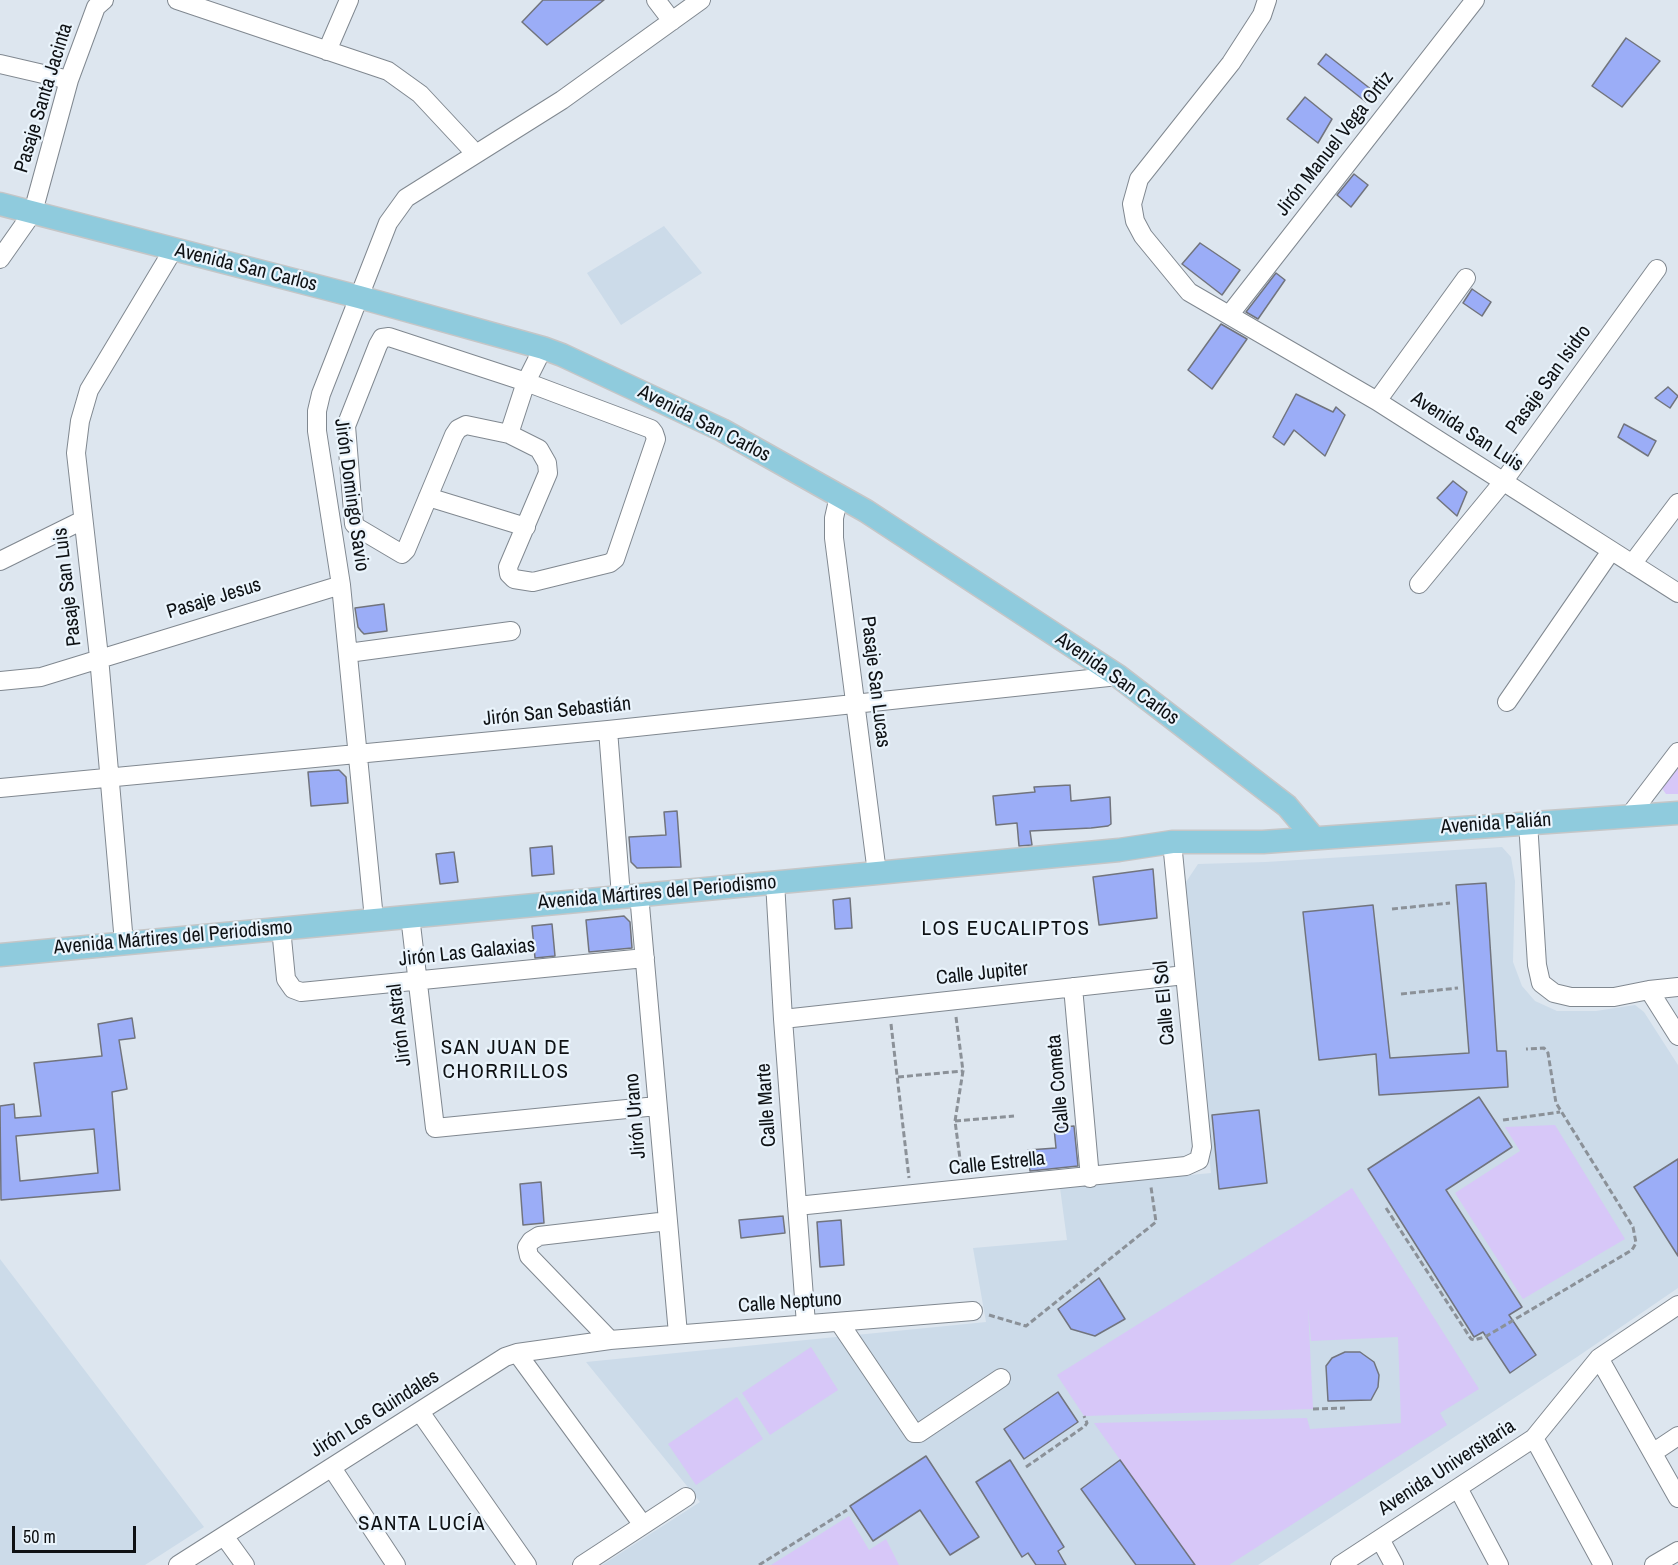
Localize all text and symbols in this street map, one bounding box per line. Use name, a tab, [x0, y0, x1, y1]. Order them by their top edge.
street label: Pasaje Santa Jacinta	[10, 20, 78, 176]
street label: Jirón Manuel Vega Ortiz	[1271, 67, 1399, 221]
street label: Avenida San Carlos	[172, 239, 320, 297]
street label: Pasaje San Isidro	[1501, 321, 1597, 439]
street label: Avenida San Carlos	[634, 380, 774, 468]
street label: Avenida San Luis	[1406, 387, 1528, 477]
street label: Jirón Domingo Savio	[328, 417, 374, 573]
street label: Pasaje San Luis	[49, 526, 87, 648]
street label: Pasaje Jesus	[164, 573, 264, 625]
street label: Pasaje San Lucas	[855, 615, 895, 749]
street label: Avenida San Carlos	[1050, 627, 1184, 731]
street label: Jirón San Sebastián	[482, 692, 632, 732]
street label: Avenida Palián	[1440, 808, 1552, 840]
street label: Avenida Mártires del Periodismo	[537, 871, 777, 915]
street label: Avenida Mártires del Periodismo	[53, 916, 293, 960]
district label: LOS EUCALIPTOS	[921, 916, 1091, 942]
street label: Jirón Las Galaxias	[398, 934, 536, 972]
street label: Calle Jupiter	[935, 957, 1029, 991]
street label: Calle El Sol	[1149, 960, 1181, 1046]
street label: Jirón Astral	[383, 982, 417, 1068]
street label: Calle Cometa	[1043, 1033, 1075, 1135]
district label: SAN JUAN DE CHORRILLOS	[441, 1035, 571, 1085]
street label: Calle Marte	[752, 1062, 782, 1148]
street label: Jirón Urano	[620, 1072, 652, 1160]
street label: Calle Estrella	[948, 1147, 1046, 1181]
street label: Calle Neptuno	[737, 1287, 843, 1319]
street label: Jirón Los Guindales	[306, 1365, 444, 1463]
street label: Avenida Universitaria	[1374, 1415, 1520, 1521]
district label: SANTA LUCÍA	[358, 1511, 486, 1537]
scale bar	[15, 1514, 140, 1552]
text: 50 m	[23, 1524, 56, 1549]

